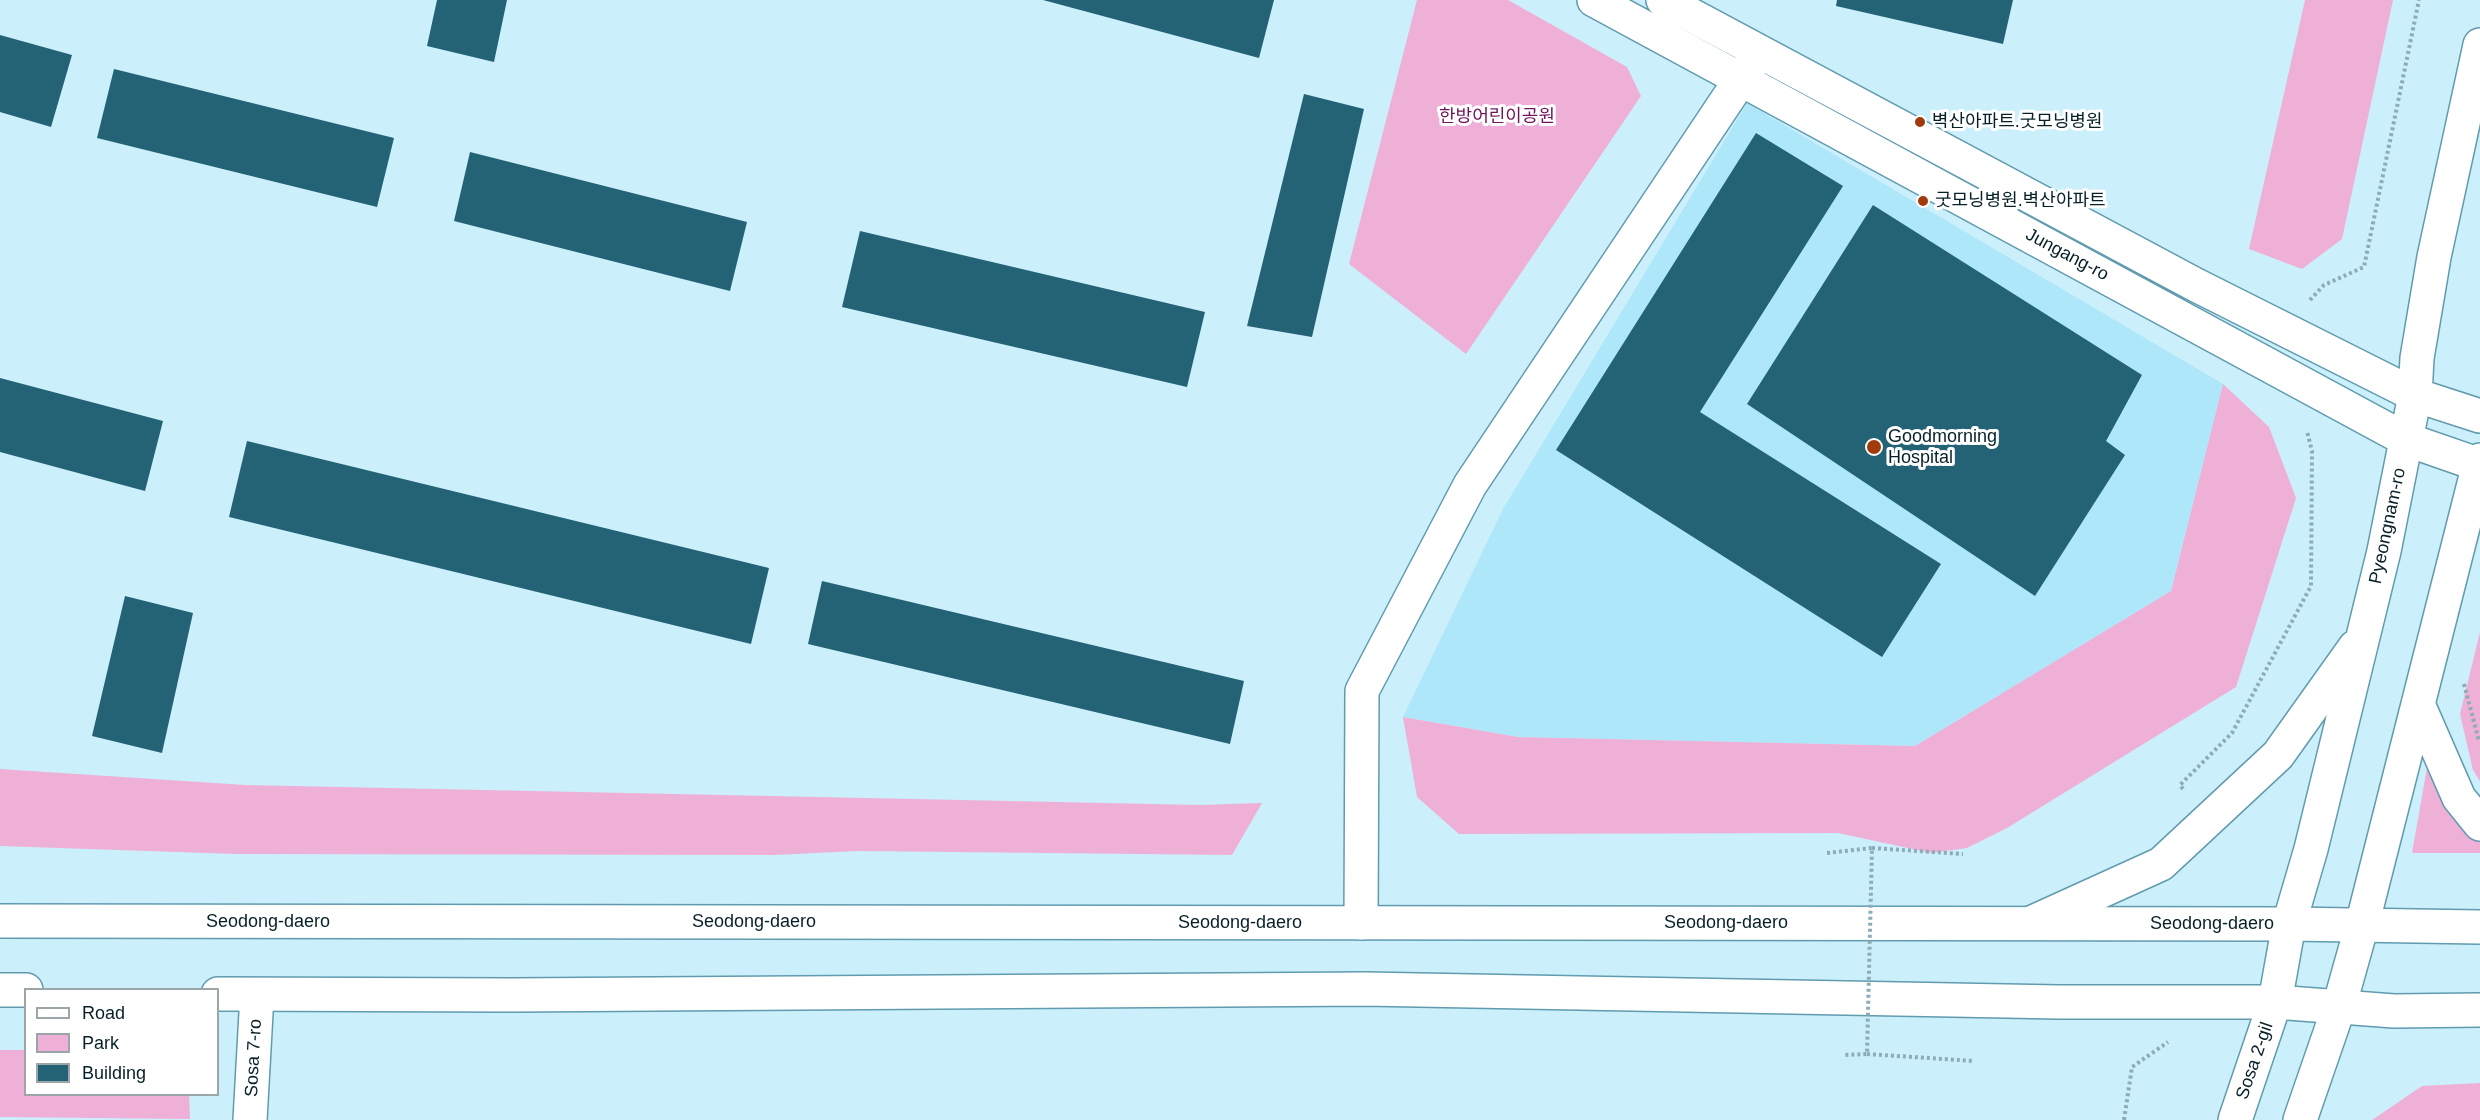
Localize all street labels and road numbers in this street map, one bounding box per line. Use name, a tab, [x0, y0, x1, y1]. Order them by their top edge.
street label: Jungang-ro	[2022, 224, 2112, 286]
street label: Pyeongnam-ro	[2365, 466, 2411, 586]
street label: Seodong-daero	[206, 911, 330, 933]
street label: Seodong-daero	[692, 911, 816, 933]
street label: Seodong-daero	[1178, 912, 1302, 934]
street label: Seodong-daero	[1664, 912, 1788, 934]
street label: Seodong-daero	[2150, 913, 2274, 935]
street label: Sosa 7-ro	[241, 1018, 267, 1098]
street label: Sosa 2-gil	[2232, 1020, 2278, 1102]

